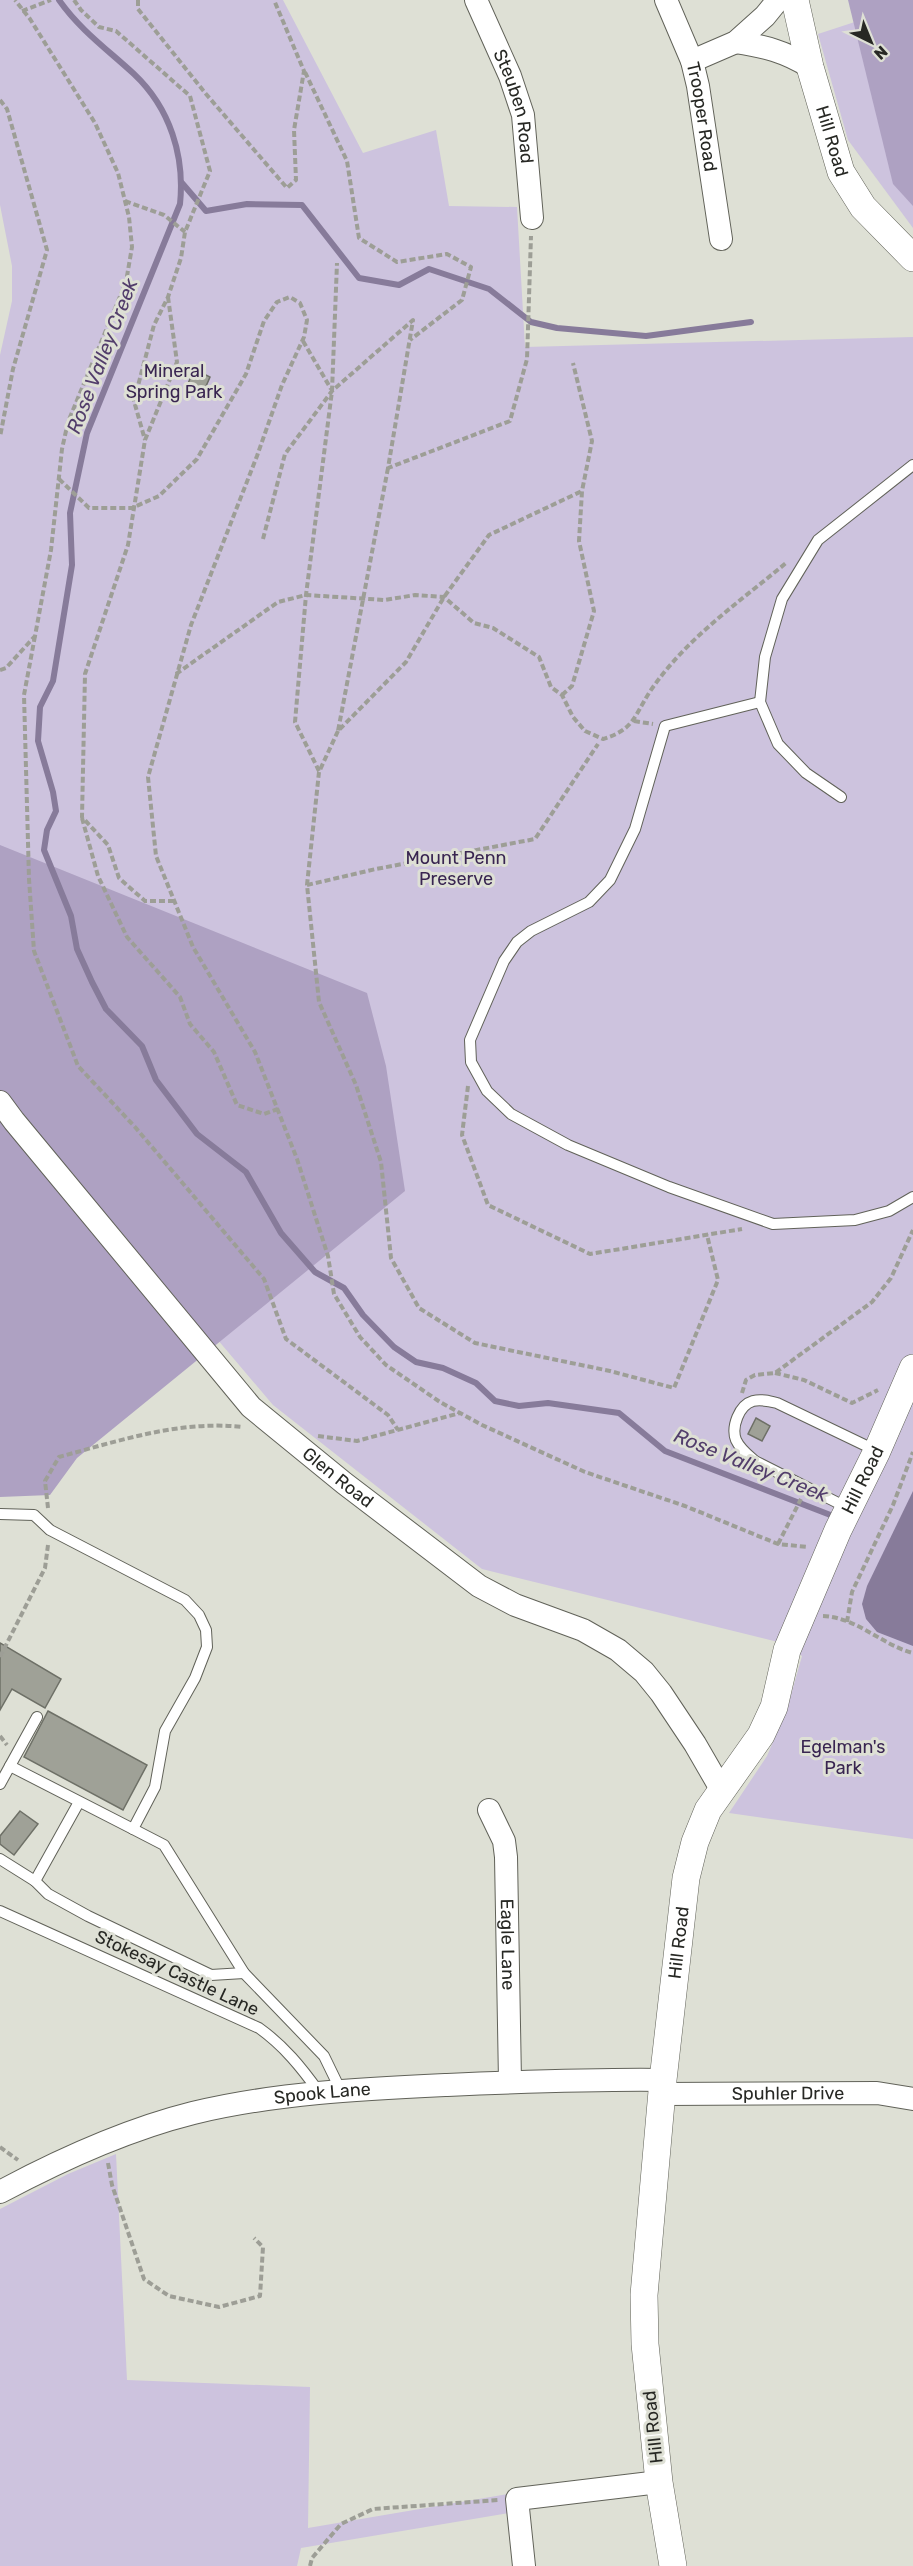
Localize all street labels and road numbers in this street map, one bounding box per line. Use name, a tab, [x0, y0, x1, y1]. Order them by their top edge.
street label: Steuben Road	[488, 46, 538, 164]
street label: Trooper Road	[682, 60, 722, 173]
street label: Hill Road	[811, 103, 853, 179]
street label: Hill Road	[837, 1442, 889, 1518]
street label: Glen Road	[298, 1443, 378, 1513]
street label: Eagle Lane	[496, 1898, 519, 1990]
street label: Hill Road	[664, 1905, 694, 1980]
street label: Stokesay Castle Lane	[92, 1925, 262, 2021]
street label: Spook Lane	[273, 2078, 371, 2109]
street label: Spuhler Drive	[732, 2082, 844, 2105]
street label: Hill Road	[638, 2390, 668, 2464]

